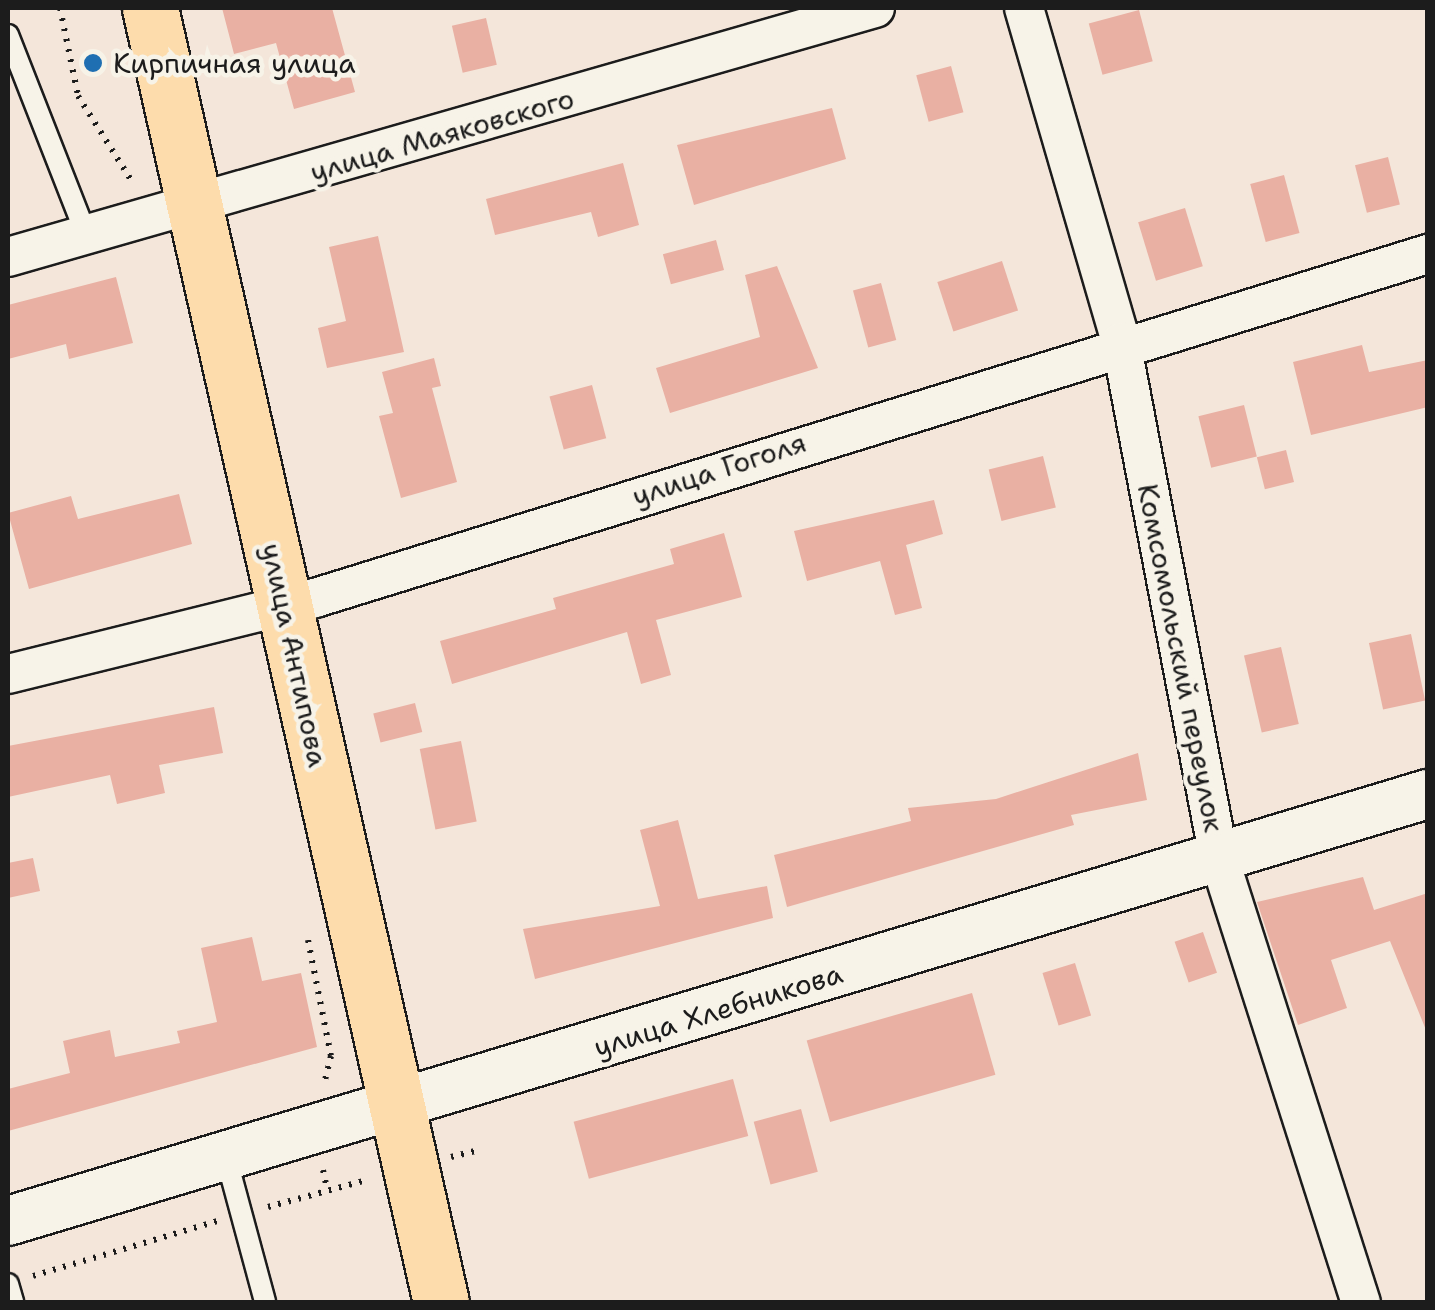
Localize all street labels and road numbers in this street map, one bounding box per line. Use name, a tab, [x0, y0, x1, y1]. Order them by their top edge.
street label: улица Маяковского	[306, 81, 578, 189]
street label: улица Гоголя	[628, 425, 810, 513]
street label: Комсомольский переулок	[1131, 481, 1231, 835]
street label: улица Антипова	[255, 540, 335, 770]
street label: улица Хлебникова	[590, 956, 846, 1064]

